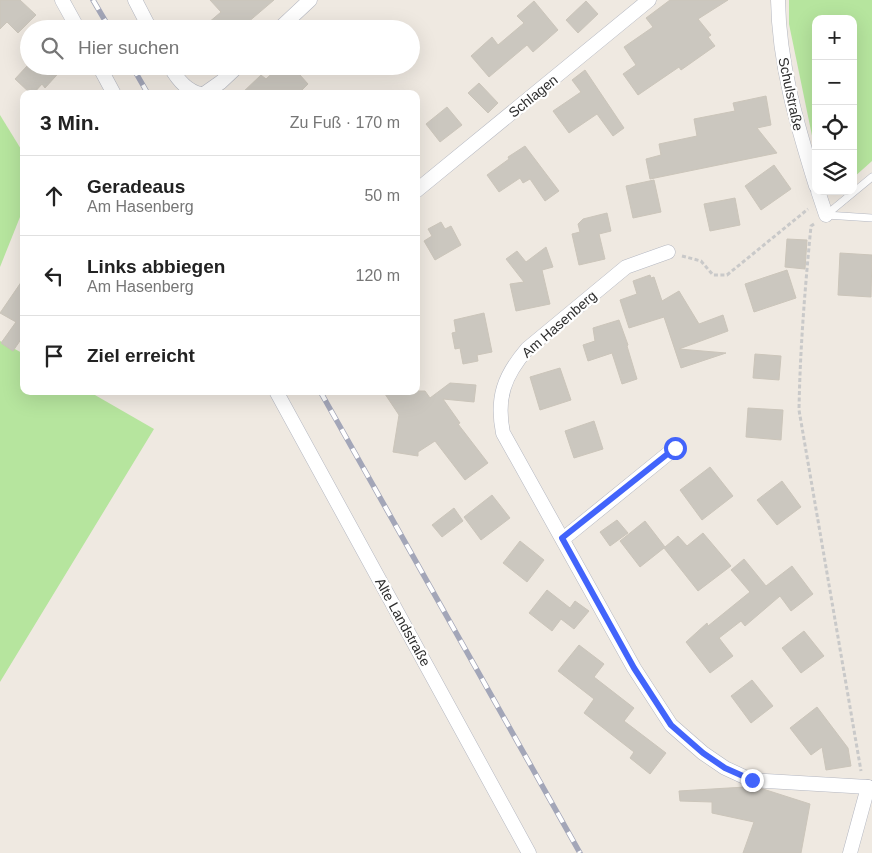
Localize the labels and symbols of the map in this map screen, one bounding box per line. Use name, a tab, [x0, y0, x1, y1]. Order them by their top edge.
street label: Schulstraße	[775, 56, 807, 132]
street label: Schlagen	[505, 71, 561, 121]
street label: Am Hasenberg	[519, 287, 599, 361]
route start	[664, 437, 687, 460]
street label: Alte Landstraße	[372, 575, 434, 669]
route end	[741, 769, 764, 792]

